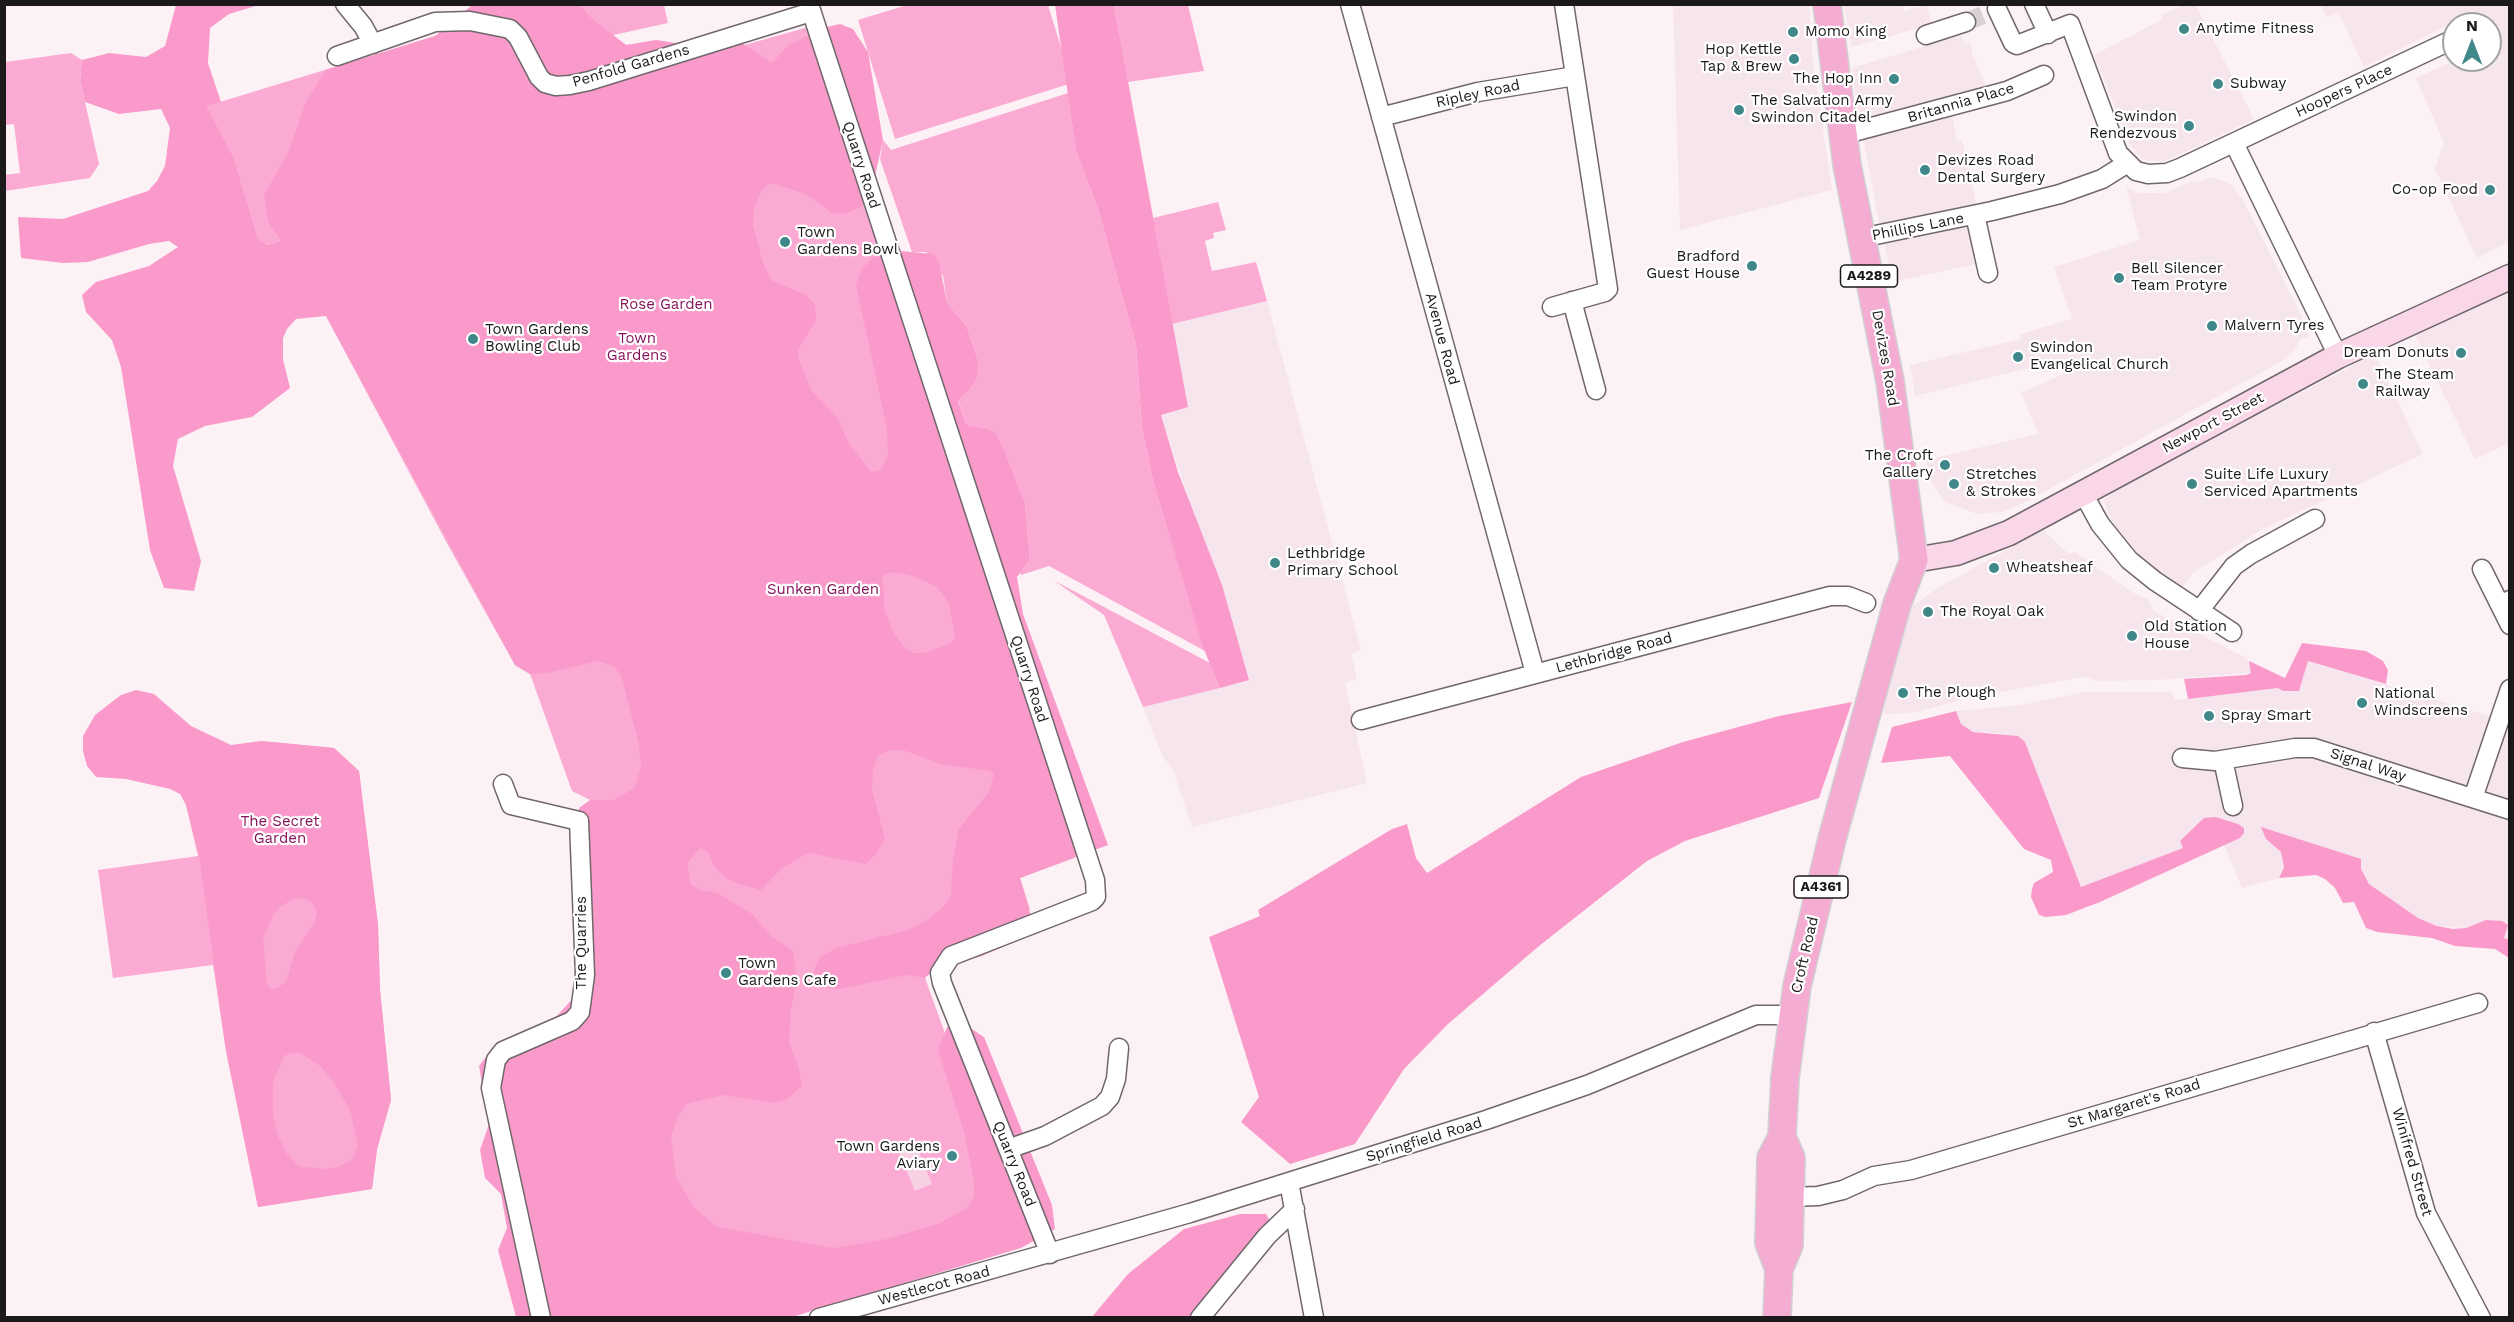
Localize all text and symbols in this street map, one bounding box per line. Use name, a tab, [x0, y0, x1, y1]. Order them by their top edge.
north arrow	[2442, 12, 2502, 72]
text: N	[2466, 16, 2478, 35]
place label: Anytime Fitness	[2196, 20, 2314, 38]
marker: Anytime Fitness	[2177, 22, 2191, 36]
place label: Momo King	[1805, 23, 1886, 41]
marker: Momo King	[1786, 25, 1800, 39]
street label: Penfold Gardens	[570, 41, 692, 91]
place label: Hop Kettle Tap & Brew	[1700, 41, 1782, 76]
marker: Hop Kettle Tap & Brew	[1787, 52, 1801, 66]
street label: Hoopers Place	[2293, 61, 2395, 121]
place label: The Hop Inn	[1793, 70, 1882, 88]
marker: The Hop Inn	[1887, 72, 1901, 86]
place label: Subway	[2230, 75, 2286, 93]
street label: Ripley Road	[1434, 76, 1522, 112]
marker: Subway	[2211, 77, 2225, 91]
street label: Britannia Place	[1906, 79, 2016, 127]
place label: The Salvation Army Swindon Citadel	[1751, 92, 1892, 127]
marker: The Salvation Army Swindon Citadel	[1732, 103, 1746, 117]
place label: Swindon Rendezvous	[2089, 108, 2177, 143]
street label: Quarry Road	[838, 119, 884, 211]
marker: Swindon Rendezvous	[2182, 119, 2196, 133]
place label: Devizes Road Dental Surgery	[1937, 152, 2045, 187]
marker: Devizes Road Dental Surgery	[1918, 163, 1932, 177]
place label: Co-op Food	[2392, 181, 2478, 199]
marker: Co-op Food	[2483, 183, 2497, 197]
street label: Phillips Lane	[1870, 209, 1966, 245]
place label: Town Gardens Bowl	[797, 224, 898, 259]
marker: Town Gardens Bowl	[778, 235, 792, 249]
place label: Bradford Guest House	[1646, 248, 1740, 283]
marker: Bradford Guest House	[1745, 259, 1759, 273]
place label: Bell Silencer Team Protyre	[2131, 260, 2227, 295]
road number: A4289	[1840, 265, 1898, 287]
marker: Bell Silencer Team Protyre	[2112, 271, 2126, 285]
street label: Avenue Road	[1421, 291, 1463, 387]
park label: Rose Garden	[620, 296, 712, 314]
street label: Devizes Road	[1868, 309, 1902, 407]
place label: Malvern Tyres	[2224, 317, 2324, 335]
marker: Malvern Tyres	[2205, 319, 2219, 333]
place label: Town Gardens Bowling Club	[485, 321, 589, 356]
park label: Town Gardens	[607, 330, 667, 365]
marker: Town Gardens Bowling Club	[466, 332, 480, 346]
place label: Swindon Evangelical Church	[2030, 339, 2169, 374]
place label: Dream Donuts	[2343, 344, 2449, 362]
marker: Dream Donuts	[2454, 346, 2468, 360]
marker: Swindon Evangelical Church	[2011, 350, 2025, 364]
place label: The Steam Railway	[2375, 366, 2454, 401]
marker: The Steam Railway	[2356, 377, 2370, 391]
street label: Newport Street	[2159, 389, 2267, 457]
place label: The Croft Gallery	[1865, 447, 1933, 482]
marker: The Croft Gallery	[1938, 458, 1952, 472]
place label: Stretches & Strokes	[1966, 466, 2037, 501]
place label: Suite Life Luxury Serviced Apartments	[2204, 466, 2358, 501]
marker: Stretches & Strokes	[1947, 477, 1961, 491]
marker: Suite Life Luxury Serviced Apartments	[2185, 477, 2199, 491]
place label: Lethbridge Primary School	[1287, 545, 1398, 580]
marker: Lethbridge Primary School	[1268, 556, 1282, 570]
place label: Wheatsheaf	[2006, 559, 2093, 577]
marker: Wheatsheaf	[1987, 561, 2001, 575]
park label: Sunken Garden	[767, 581, 879, 599]
place label: The Royal Oak	[1940, 603, 2044, 621]
marker: The Royal Oak	[1921, 605, 1935, 619]
place label: Old Station House	[2144, 618, 2227, 653]
street label: Lethbridge Road	[1554, 629, 1674, 677]
marker: Old Station House	[2125, 629, 2139, 643]
street label: Quarry Road	[1006, 633, 1052, 725]
place label: The Plough	[1915, 684, 1996, 702]
place label: National Windscreens	[2374, 685, 2468, 720]
marker: The Plough	[1896, 686, 1910, 700]
marker: National Windscreens	[2355, 696, 2369, 710]
place label: Spray Smart	[2221, 707, 2311, 725]
marker: Spray Smart	[2202, 709, 2216, 723]
street label: Signal Way	[2328, 744, 2408, 786]
park label: The Secret Garden	[240, 813, 320, 848]
road number: A4361	[1794, 876, 1848, 898]
street label: The Quarries	[573, 896, 591, 990]
street label: Croft Road	[1787, 915, 1823, 995]
place label: Town Gardens Cafe	[738, 955, 837, 990]
marker: Town Gardens Cafe	[719, 966, 733, 980]
street label: St Margaret's Road	[2065, 1075, 2203, 1133]
street label: Winifred Street	[2388, 1106, 2436, 1218]
street label: Springfield Road	[1364, 1114, 1484, 1166]
street label: Quarry Road	[989, 1119, 1039, 1209]
place label: Town Gardens Aviary	[836, 1138, 940, 1173]
marker: Town Gardens Aviary	[945, 1149, 959, 1163]
street label: Westlecot Road	[876, 1262, 992, 1310]

